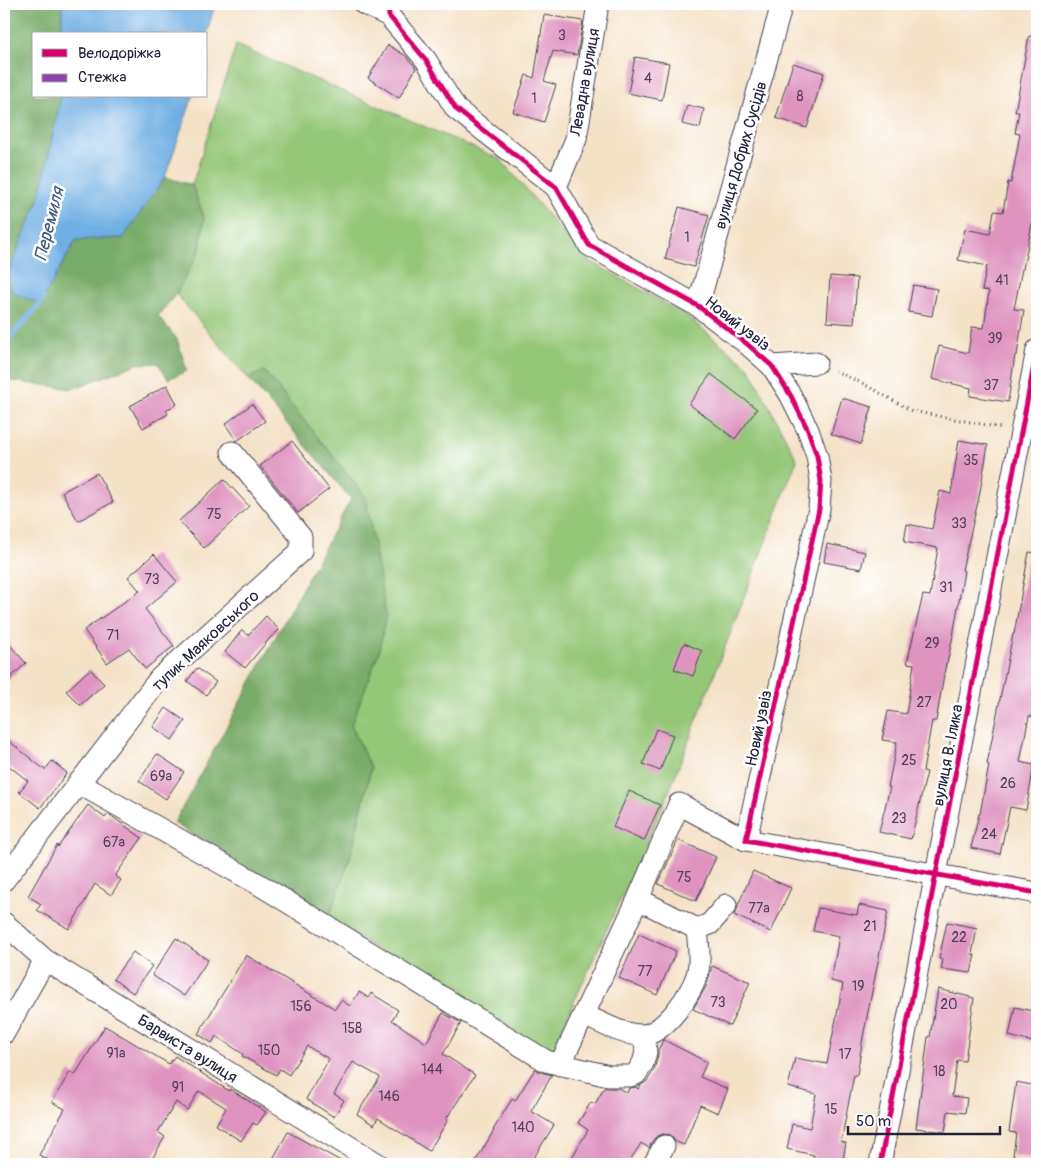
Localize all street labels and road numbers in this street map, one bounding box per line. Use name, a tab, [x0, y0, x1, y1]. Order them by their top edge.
street label: Левадна вулиця	[565, 27, 604, 139]
street label: вулиця Добрих Сусідів	[710, 79, 772, 231]
street label: Новий узвіз	[701, 292, 774, 356]
street label: тупик Маяковського	[148, 586, 264, 696]
street label: Новий узвіз	[741, 688, 777, 768]
street label: вулиця В. Ілика	[928, 703, 968, 808]
street label: Барвиста вулиця	[134, 1010, 241, 1088]

